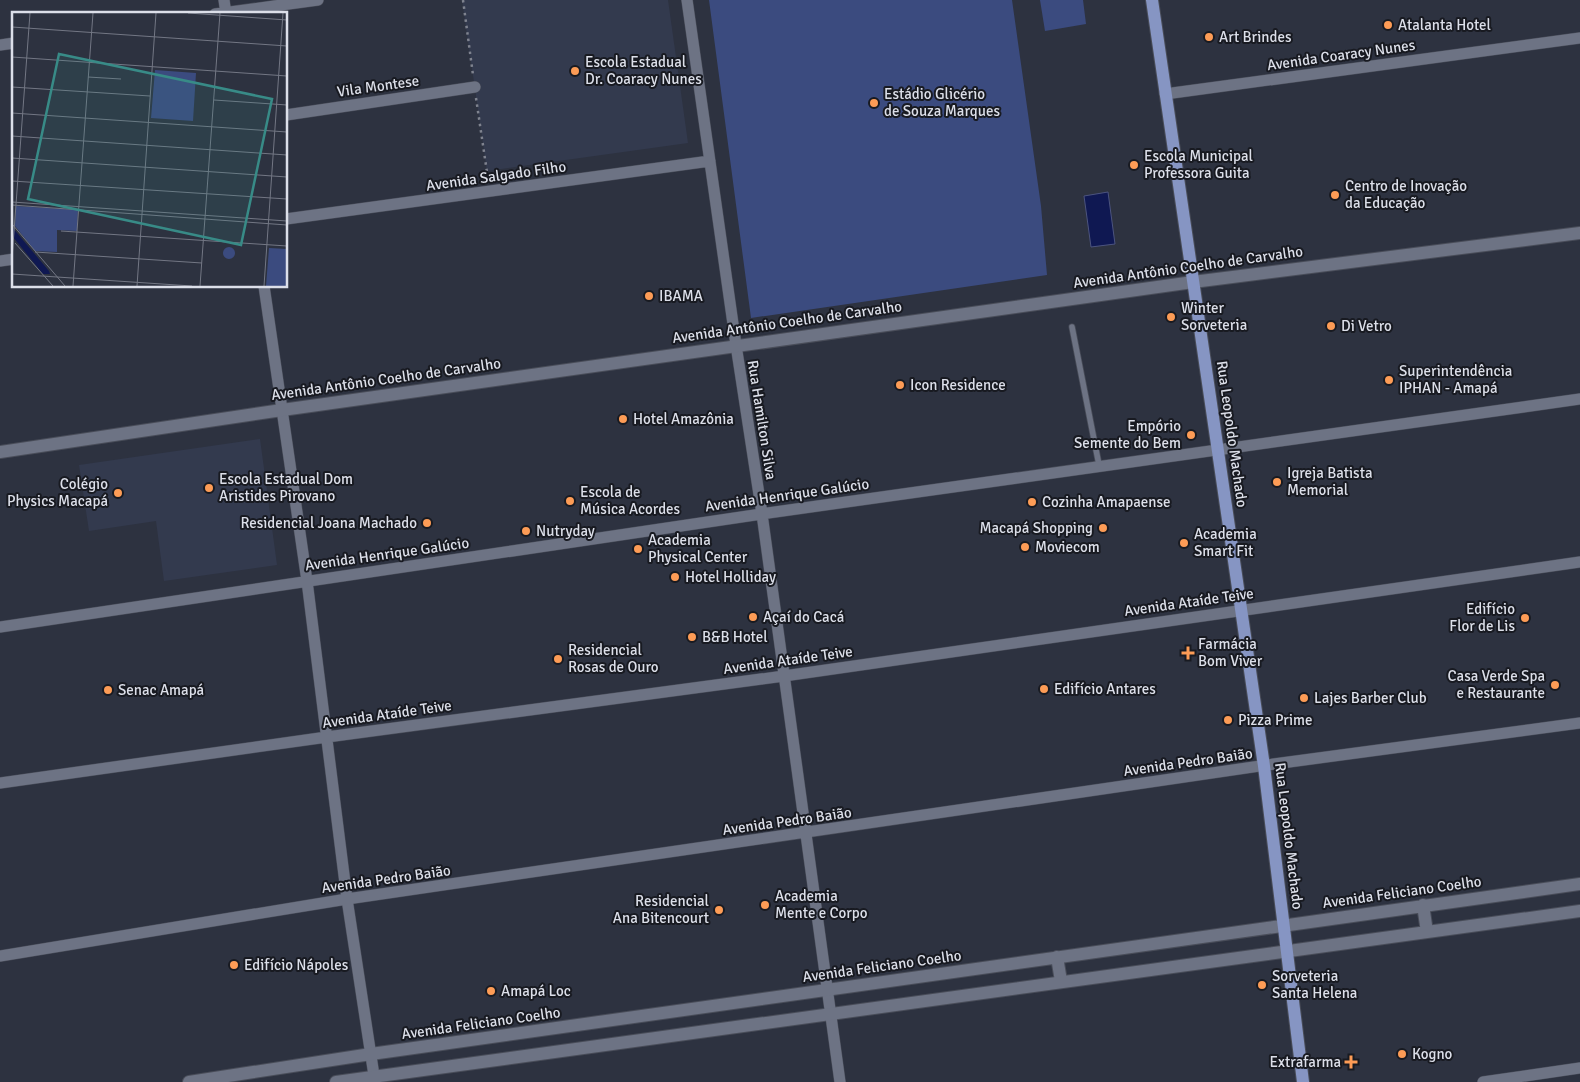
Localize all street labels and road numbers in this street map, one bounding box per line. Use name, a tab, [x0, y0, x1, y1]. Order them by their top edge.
street label: Avenida Coaracy Nunes	[1266, 36, 1417, 74]
street label: Vila Montese	[336, 71, 420, 101]
street label: Avenida Salgado Filho	[425, 157, 567, 195]
street label: Avenida Antônio Coelho de Carvalho	[1072, 242, 1304, 292]
street label: Avenida Antônio Coelho de Carvalho	[671, 297, 903, 347]
street label: Avenida Antônio Coelho de Carvalho	[270, 354, 502, 404]
street label: Rua Hamilton Silva	[744, 359, 780, 481]
street label: Rua Leopoldo Machado	[1213, 360, 1251, 509]
street label: Avenida Henrique Galúcio	[704, 475, 870, 515]
street label: Avenida Henrique Galúcio	[304, 534, 470, 574]
street label: Avenida Ataíde Teive	[1123, 584, 1255, 620]
street label: Avenida Ataíde Teive	[722, 642, 854, 678]
street label: Avenida Ataíde Teive	[321, 696, 453, 732]
street label: Avenida Pedro Baião	[1122, 744, 1254, 780]
street label: Rua Leopoldo Machado	[1271, 762, 1307, 911]
street label: Avenida Pedro Baião	[721, 803, 853, 839]
street label: Avenida Pedro Baião	[320, 861, 452, 897]
street label: Avenida Feliciano Coelho	[1321, 872, 1483, 912]
street label: Avenida Feliciano Coelho	[801, 946, 963, 986]
street label: Avenida Feliciano Coelho	[400, 1003, 562, 1043]

